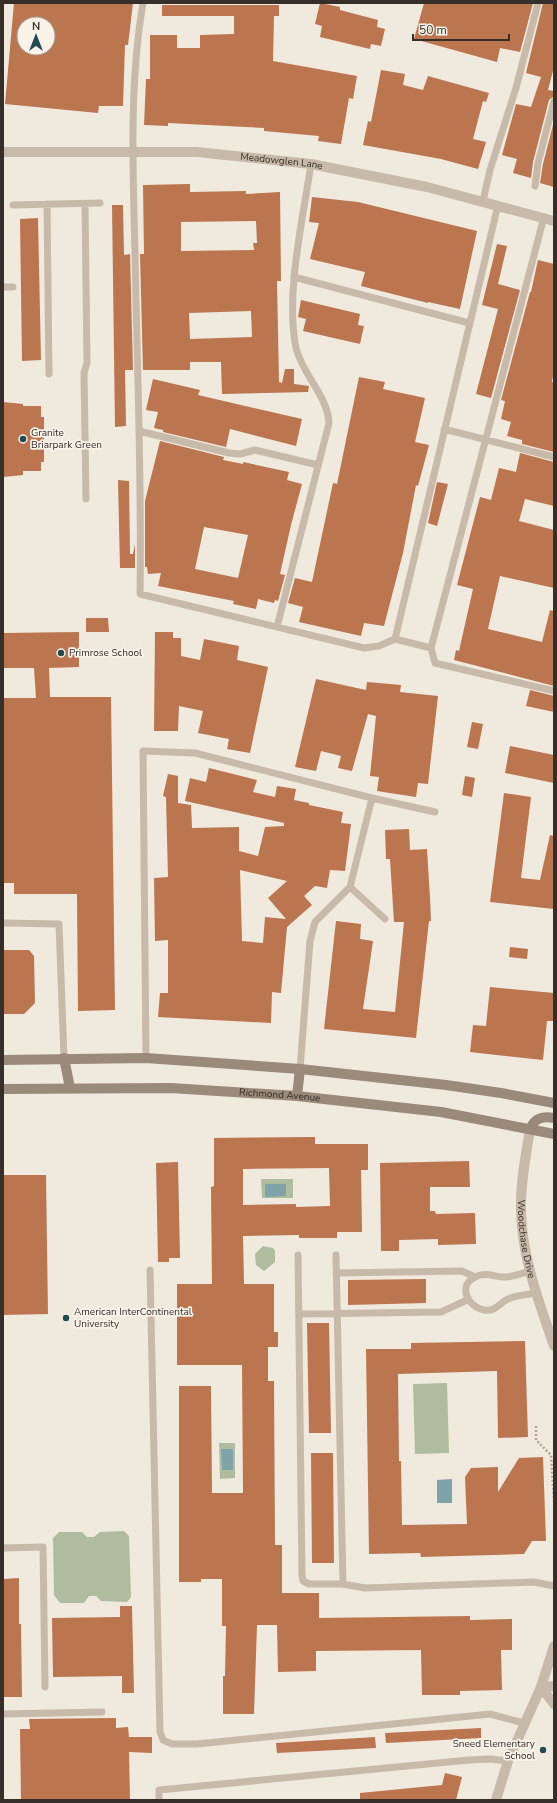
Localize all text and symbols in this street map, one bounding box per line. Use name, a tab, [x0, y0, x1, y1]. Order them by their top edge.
north arrow	[16, 16, 56, 56]
scale bar	[413, 16, 509, 42]
text: N	[32, 19, 40, 34]
text: 50 m	[419, 22, 447, 38]
street label: Meadowglen Lane	[240, 150, 324, 173]
place label: Granite Briarpark Green	[31, 426, 102, 452]
marker: Granite Briarpark Green	[18, 434, 28, 444]
place label: Primrose School	[69, 646, 142, 660]
marker: Primrose School	[56, 648, 66, 658]
street label: Richmond Avenue	[239, 1085, 321, 1106]
street label: Woodchase Drive	[514, 1200, 539, 1280]
place label: American InterContinental University	[74, 1305, 192, 1331]
marker: American InterContinental University	[61, 1313, 71, 1323]
place label: Sneed Elementary School	[453, 1737, 536, 1763]
marker: Sneed Elementary School	[538, 1745, 548, 1755]

